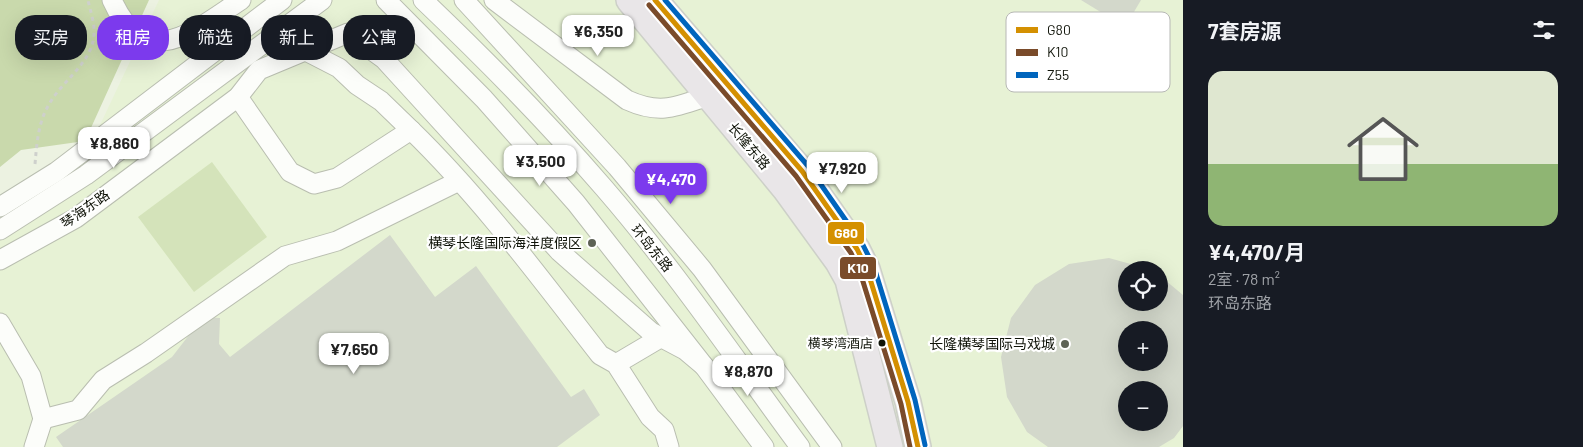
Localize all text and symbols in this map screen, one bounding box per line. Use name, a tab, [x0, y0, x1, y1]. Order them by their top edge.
legend	[1006, 12, 1170, 92]
chip: 买房	[15, 15, 87, 60]
chip: 租房	[97, 15, 169, 60]
chip: 筛选	[179, 15, 251, 60]
chip: 新上	[261, 15, 333, 60]
chip: 公寓	[343, 15, 415, 60]
pin: ¥6,350	[557, 15, 639, 57]
icon: filters	[1530, 16, 1558, 44]
text: 7套房源	[1208, 18, 1281, 43]
text: ¥6,350	[573, 21, 623, 40]
text: G80	[1047, 21, 1071, 38]
text: K10	[1047, 43, 1068, 60]
text: Z55	[1047, 66, 1069, 83]
icon: home	[1338, 104, 1428, 194]
street label: 长隆东路	[725, 119, 774, 173]
pin: ¥8,860	[73, 126, 155, 169]
text: ¥8,860	[89, 133, 139, 152]
pin: ¥3,500	[499, 144, 581, 187]
text: ¥3,500	[515, 151, 565, 170]
pin: ¥7,920	[801, 152, 883, 194]
text: ¥7,920	[818, 158, 866, 177]
pin: ¥4,470	[630, 162, 712, 205]
text: ¥4,470	[646, 169, 696, 188]
street label: 琴海东路	[57, 186, 113, 232]
street label: 环岛东路	[628, 221, 677, 275]
line badge: G80	[827, 221, 865, 245]
text: G80	[834, 224, 858, 241]
place label: 横琴长隆国际海洋度假区	[428, 234, 582, 251]
marker: 横琴长隆国际海洋度假区	[586, 237, 598, 249]
text: ¥4,470/月	[1208, 239, 1305, 264]
line badge: K10	[839, 256, 877, 280]
text: K10	[847, 259, 869, 276]
map controls	[1118, 261, 1168, 431]
button: locate	[1118, 261, 1168, 311]
text: 2室 · 78 m²	[1208, 269, 1280, 288]
text: 环岛东路	[1208, 293, 1272, 312]
button: +	[1118, 321, 1168, 371]
pin: ¥7,650	[313, 332, 395, 375]
place label: 横琴湾酒店	[808, 335, 873, 351]
place label: 长隆横琴国际马戏城	[929, 335, 1055, 352]
marker: 横琴湾酒店	[877, 338, 887, 348]
marker: 长隆横琴国际马戏城	[1059, 338, 1071, 350]
text: ¥7,650	[330, 339, 378, 358]
pin: ¥8,870	[707, 354, 789, 397]
text: ¥8,870	[723, 361, 773, 380]
button: −	[1118, 381, 1168, 431]

